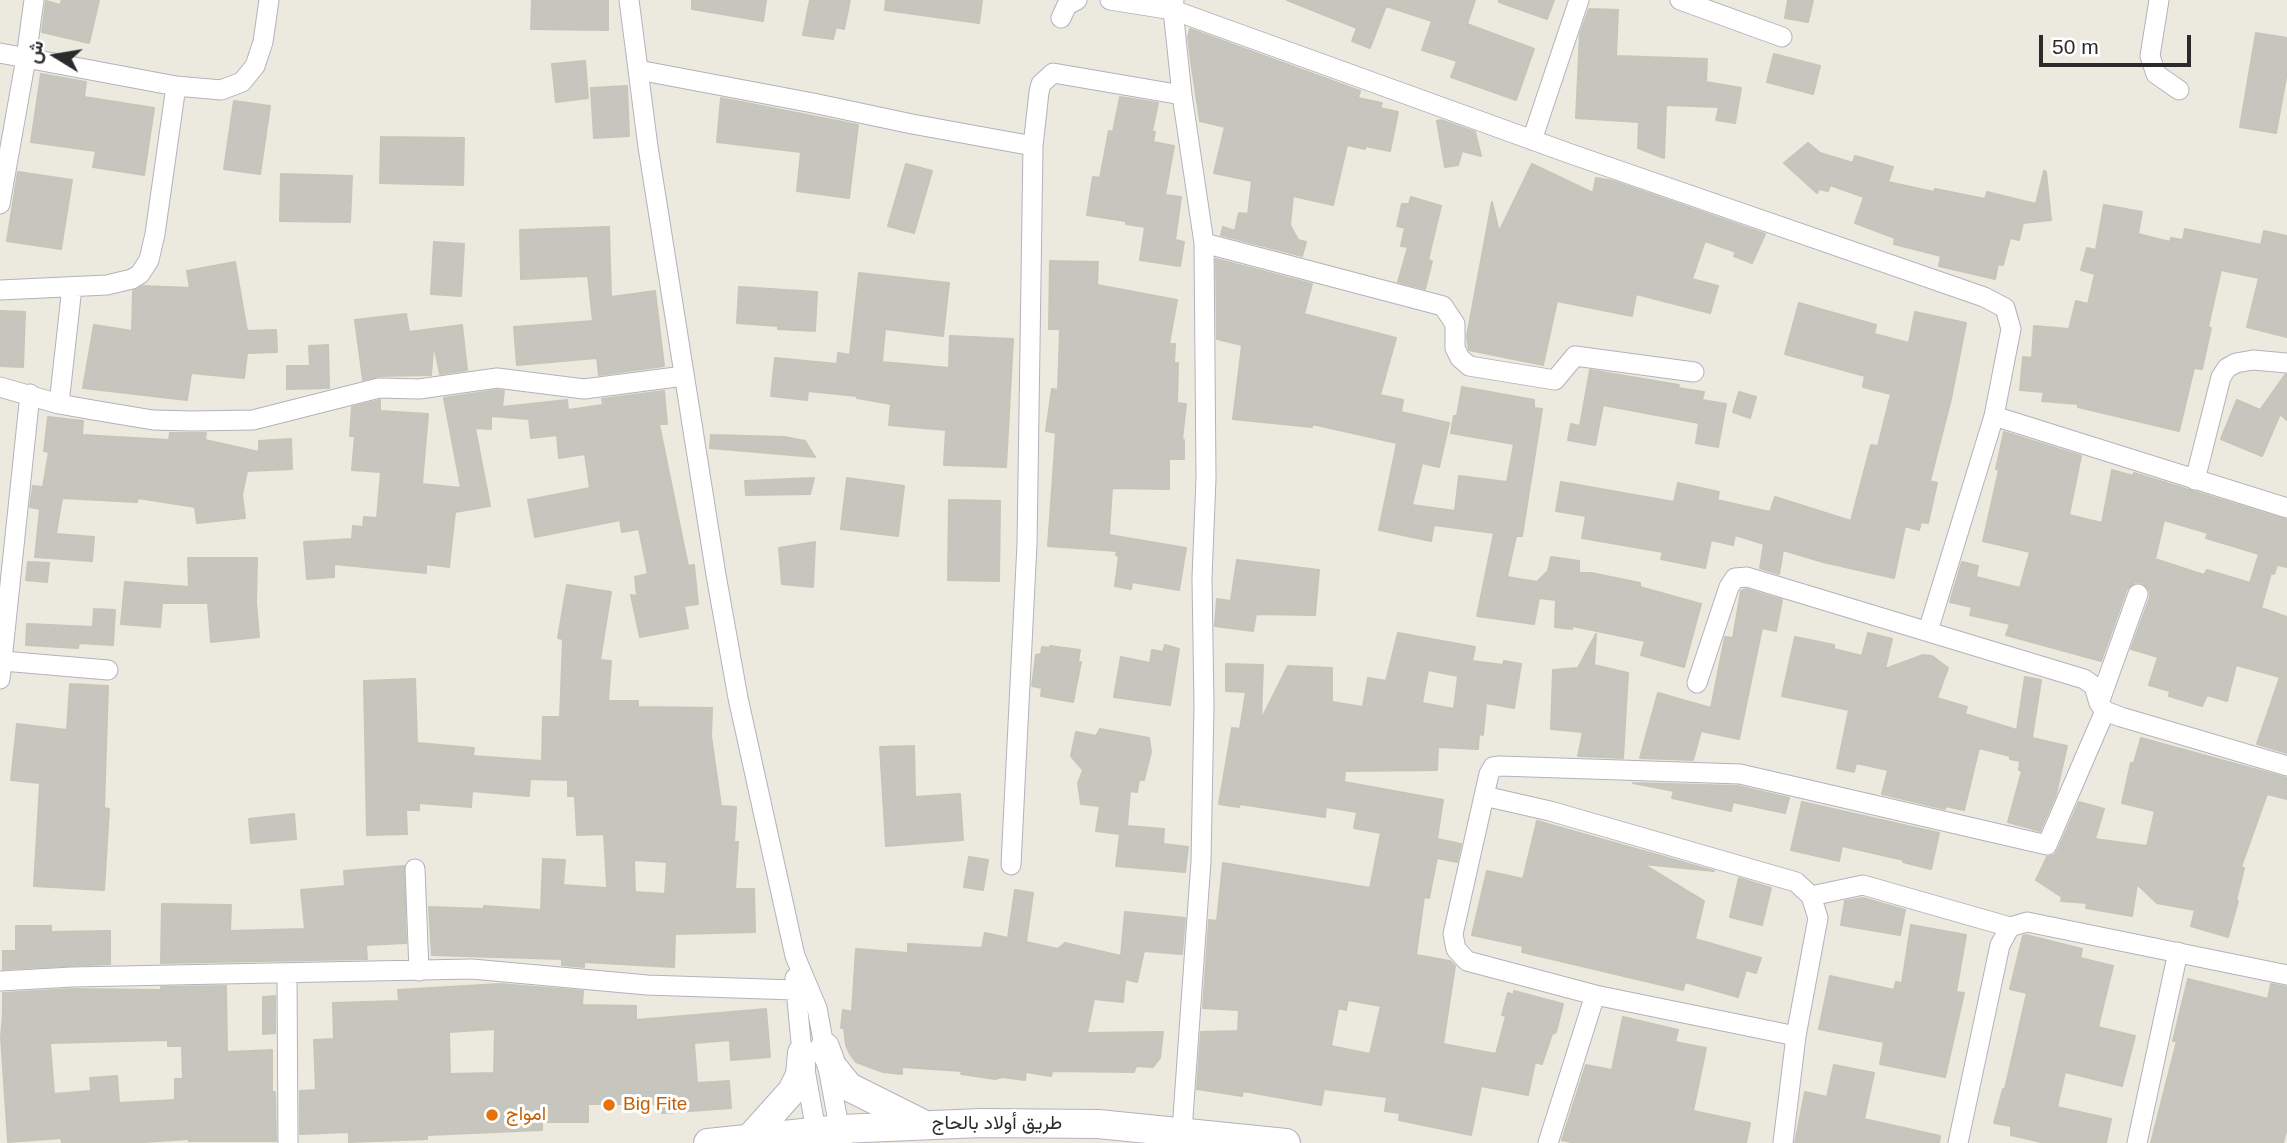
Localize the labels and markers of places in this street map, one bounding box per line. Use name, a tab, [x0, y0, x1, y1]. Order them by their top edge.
place label: Big Fite	[623, 1094, 687, 1116]
marker: Big Fite	[601, 1097, 617, 1113]
place label: امواج	[506, 1104, 546, 1126]
marker: امواج	[484, 1107, 500, 1123]

